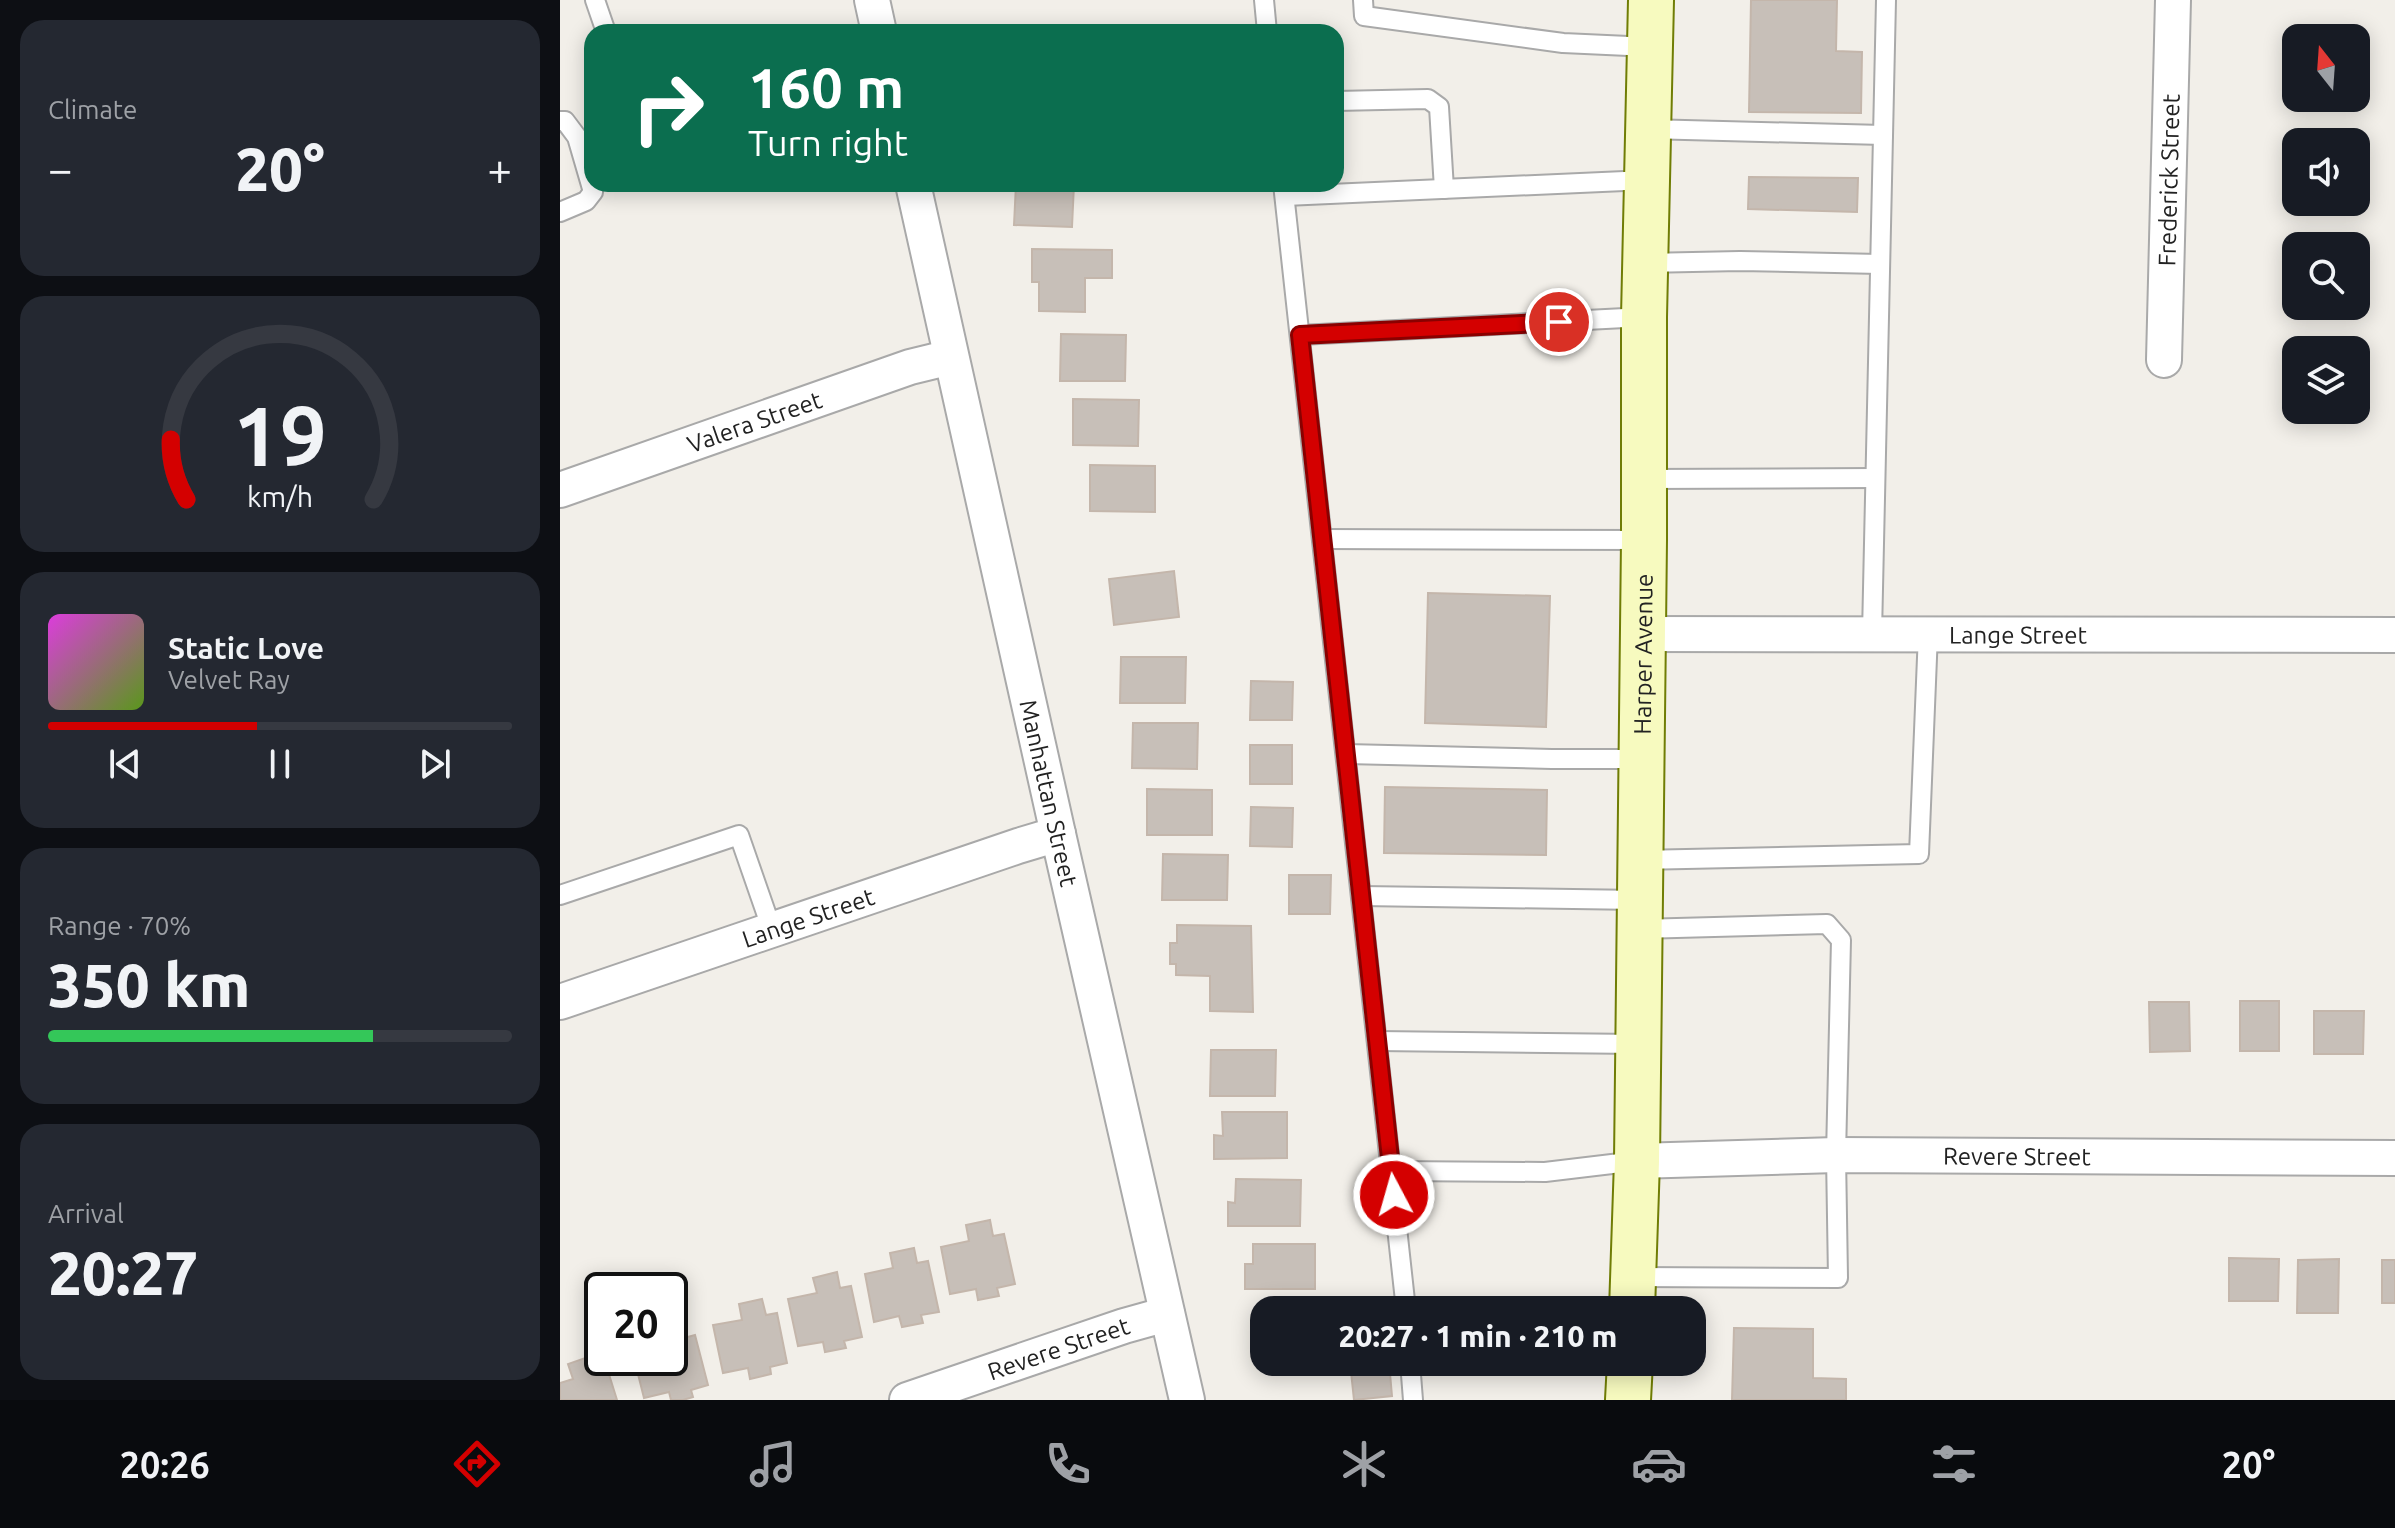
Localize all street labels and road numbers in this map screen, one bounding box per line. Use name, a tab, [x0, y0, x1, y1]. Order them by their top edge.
street label: Frederick Street	[2153, 93, 2184, 267]
street label: Valera Street	[684, 385, 826, 458]
street label: Harper Avenue	[1628, 573, 1657, 735]
street label: Lange Street	[1949, 621, 2088, 648]
street label: Manhattan Street	[1015, 697, 1083, 889]
street label: Lange Street	[738, 882, 878, 953]
street label: Revere Street	[1943, 1142, 2092, 1170]
street label: Revere Street	[984, 1312, 1133, 1385]

